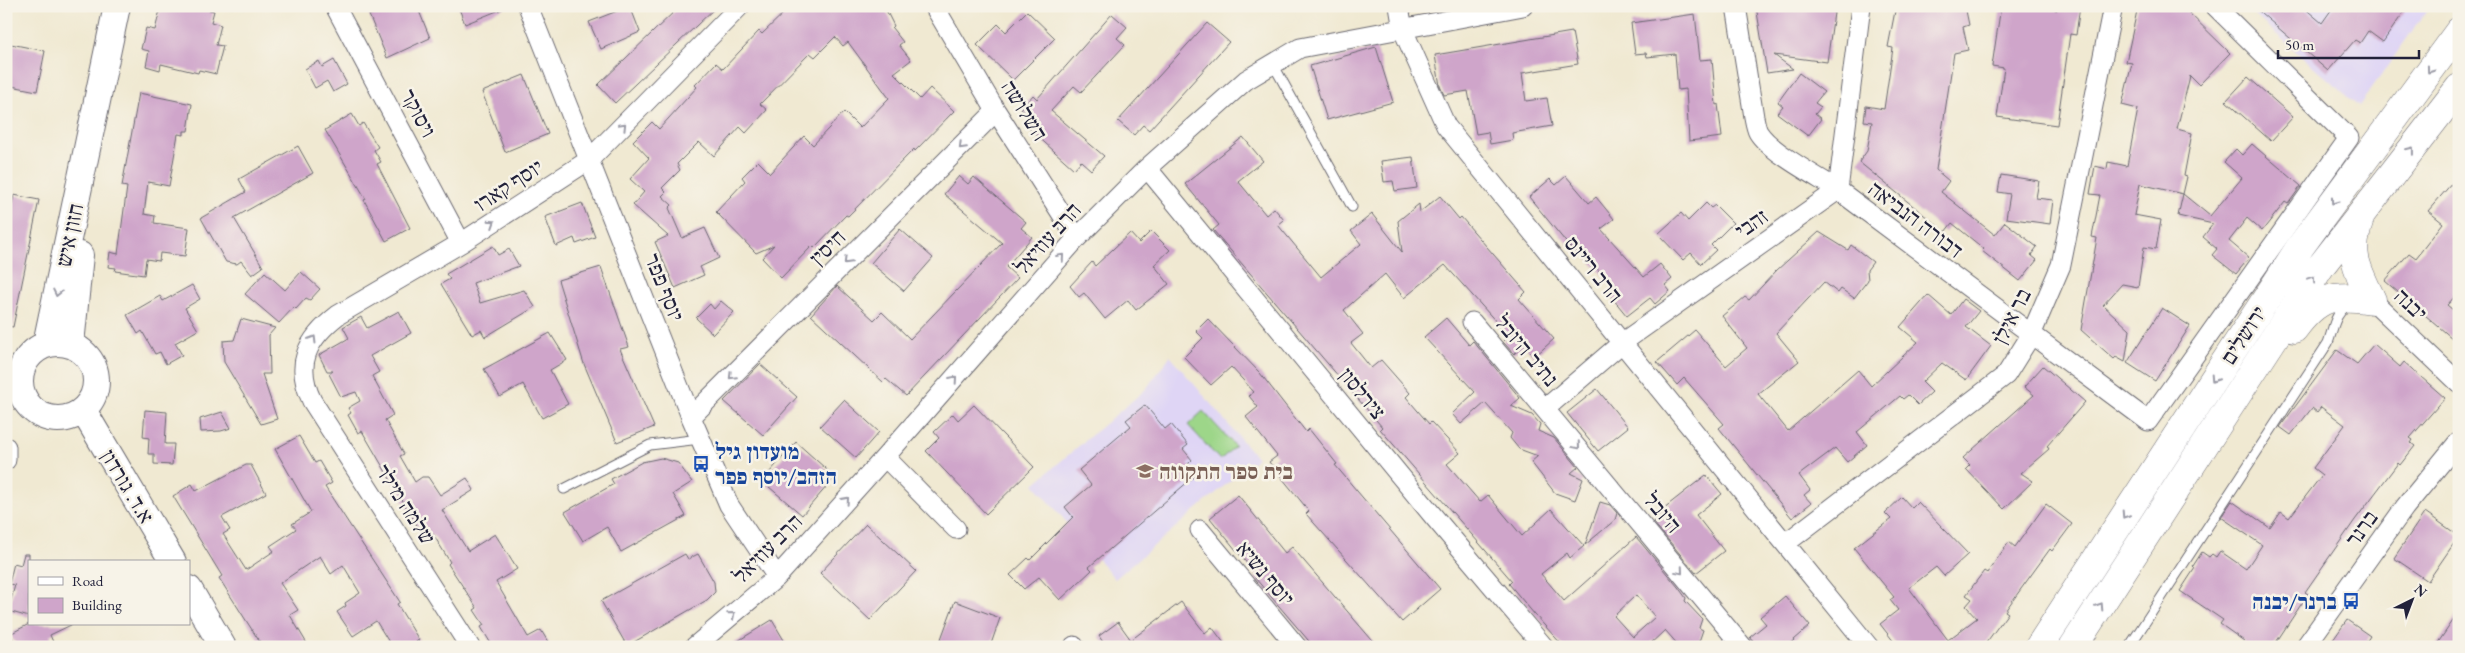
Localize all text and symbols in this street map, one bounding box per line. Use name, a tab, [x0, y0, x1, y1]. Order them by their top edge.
scale bar	[2278, 28, 2419, 60]
text: 50 m	[2285, 35, 2314, 54]
one-way arrow	[2427, 64, 2436, 74]
street label: השלושה	[995, 74, 1055, 146]
street label: ויסוקר	[394, 84, 443, 142]
one-way arrow	[617, 122, 626, 131]
one-way arrow	[959, 140, 968, 149]
one-way arrow	[2405, 147, 2413, 156]
street label: יוסף קארו	[468, 152, 548, 219]
street label: דבורה הנביאה	[1862, 174, 1969, 265]
one-way arrow	[2331, 195, 2340, 205]
street label: הרב עוזיאל	[1007, 196, 1087, 281]
street label: חזון איש	[49, 201, 90, 270]
street label: זהבי	[1729, 202, 1773, 245]
one-way arrow	[487, 219, 496, 229]
street label: חיסין	[803, 223, 852, 272]
street label: הרב ריינס	[1558, 230, 1629, 309]
street label: יוסף פפר	[638, 249, 691, 325]
one-way arrow	[1055, 253, 1064, 262]
one-way arrow	[844, 255, 853, 264]
one-way arrow	[2306, 275, 2316, 284]
street label: יבנה	[2388, 282, 2434, 327]
street label: בר אילן	[1985, 283, 2038, 349]
one-way arrow	[52, 289, 63, 298]
street label: ירושלים	[2214, 300, 2273, 370]
street label: נתיב היובל	[1488, 308, 1565, 392]
one-way arrow	[307, 336, 317, 345]
street label: צירלסון	[1333, 361, 1392, 425]
one-way arrow	[729, 370, 738, 379]
one-way arrow	[2211, 374, 2220, 383]
one-way arrow	[948, 375, 957, 384]
place label: מועדון גיל הזהב/יוסף פפר	[715, 437, 837, 491]
one-way arrow	[1571, 440, 1580, 449]
street label: א.ד. גורדון	[94, 444, 161, 529]
bus stop icon: מועדון גיל הזהב/יוסף פפר	[691, 454, 711, 474]
place label: בית ספר התקווה	[1159, 457, 1293, 486]
street label: שלמה מילר	[369, 458, 442, 550]
school or university icon: בית ספר התקווה	[1135, 461, 1155, 481]
street label: היובל	[1637, 486, 1688, 539]
one-way arrow	[840, 497, 849, 506]
street label: ברנר	[2338, 504, 2384, 552]
street label: הרב עוזיאל	[726, 507, 809, 590]
one-way arrow	[2122, 510, 2131, 519]
street label: יוסף נשיא	[1230, 535, 1301, 612]
legend	[28, 560, 190, 626]
one-way arrow	[1675, 565, 1683, 574]
text: Road	[72, 571, 104, 590]
north arrow	[2388, 576, 2438, 626]
text: N	[2410, 580, 2431, 601]
place label: ברנר/יבנה	[2252, 587, 2337, 616]
bus stop icon: ברנר/יבנה	[2341, 591, 2361, 611]
text: Building	[72, 595, 122, 614]
one-way arrow	[2094, 602, 2103, 612]
one-way arrow	[726, 612, 735, 621]

